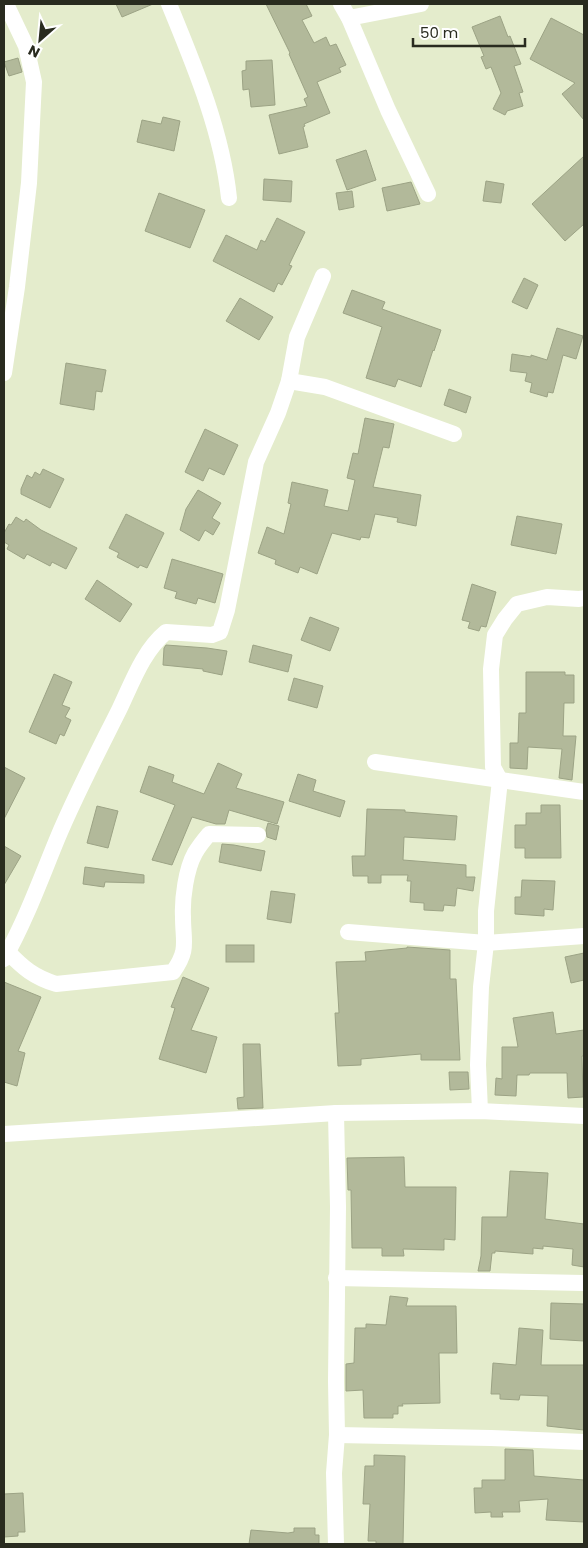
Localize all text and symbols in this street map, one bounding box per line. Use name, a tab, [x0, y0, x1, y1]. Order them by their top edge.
north arrow	[15, 15, 65, 65]
scale bar	[413, 15, 526, 47]
text: 50 m	[420, 22, 458, 43]
text: N	[25, 40, 43, 63]

